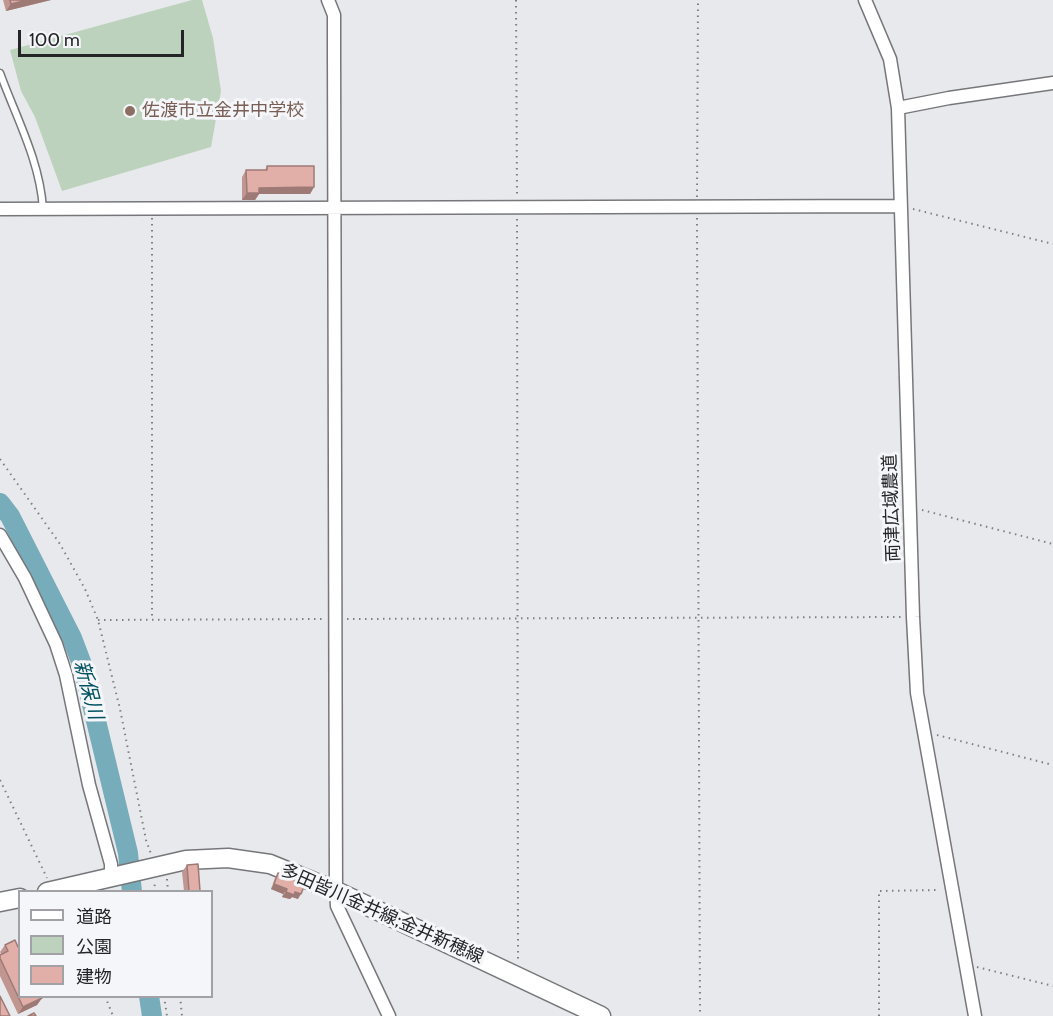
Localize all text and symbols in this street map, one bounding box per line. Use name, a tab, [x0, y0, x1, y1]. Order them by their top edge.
scale bar	[21, 18, 188, 56]
text: 100 m	[29, 29, 80, 51]
place label: 佐渡市立金井中学校	[142, 100, 304, 122]
marker: 佐渡市立金井中学校	[123, 104, 137, 118]
street label: 両津広域農道	[879, 454, 905, 562]
water label: 新保川	[69, 658, 107, 722]
street label: 多田皆川金井線;金井新穂線	[277, 859, 487, 969]
legend	[18, 890, 213, 998]
text: 道路	[76, 906, 112, 928]
text: 公園	[76, 936, 112, 958]
text: 建物	[76, 966, 112, 988]

